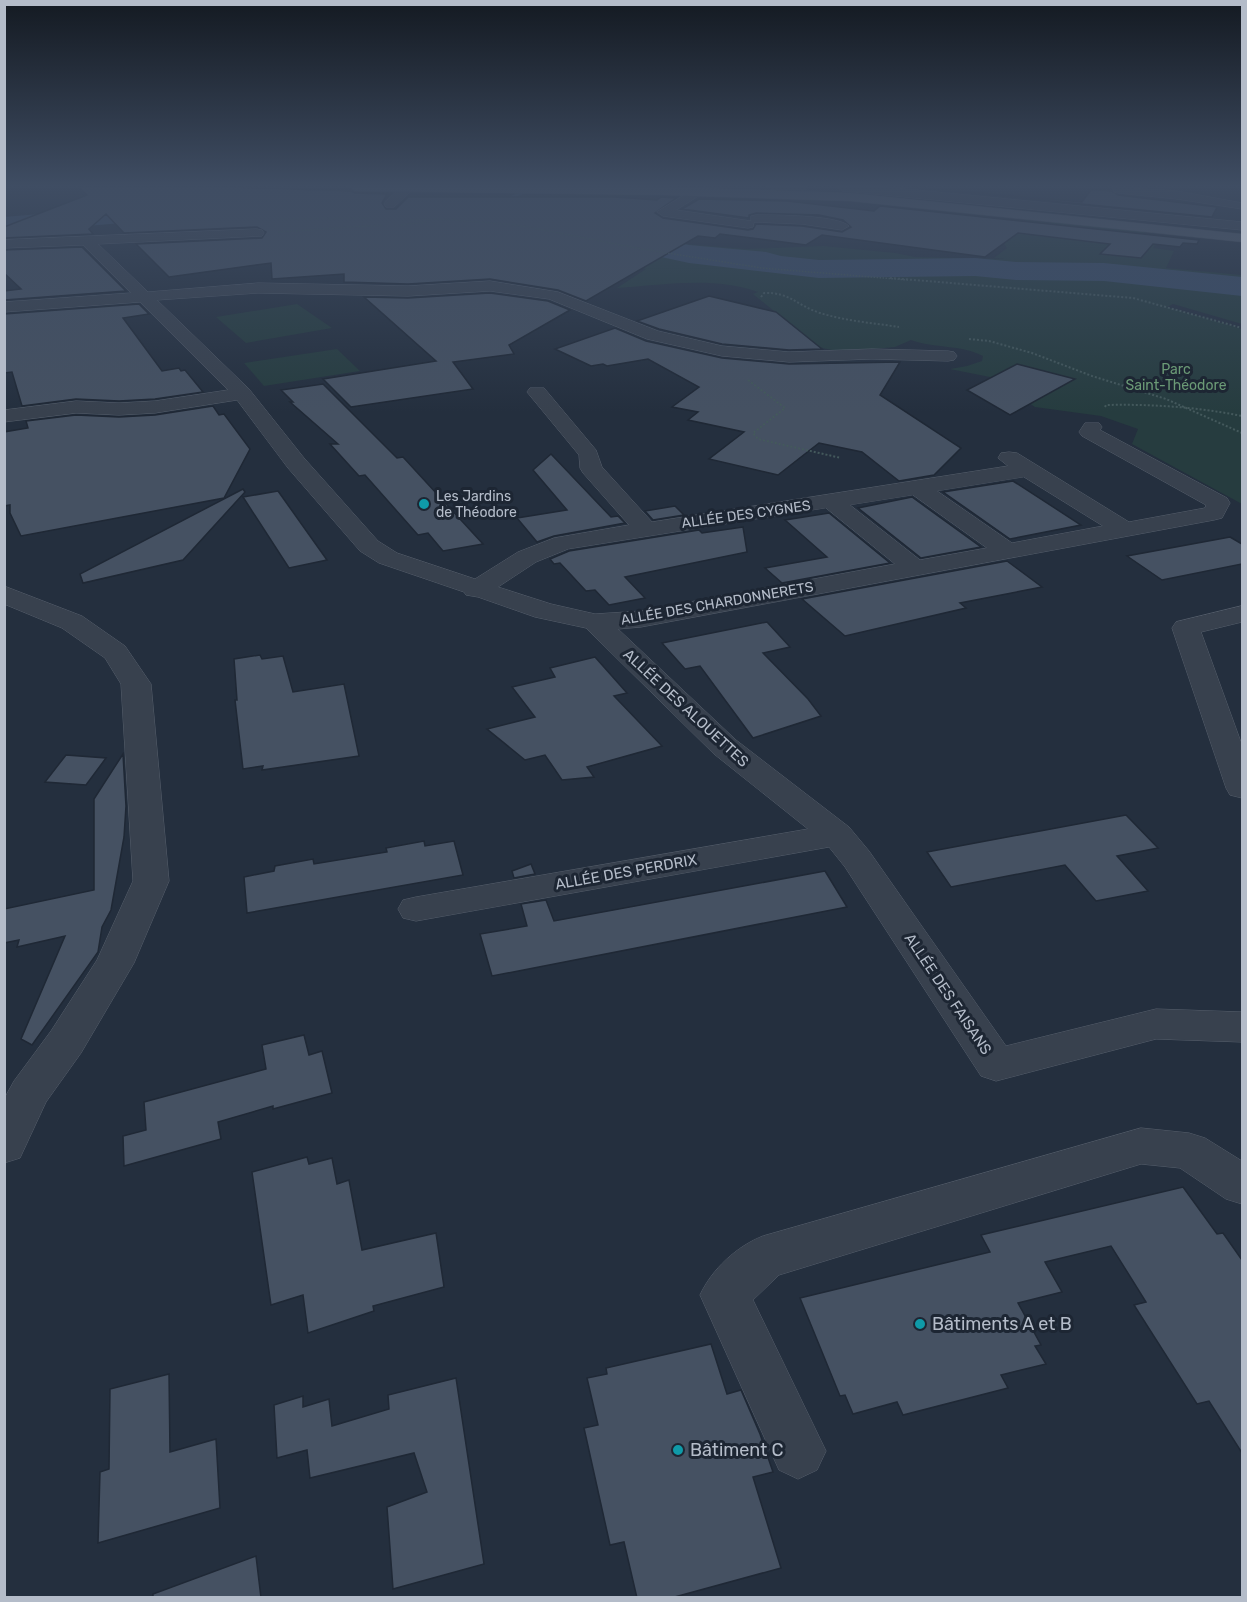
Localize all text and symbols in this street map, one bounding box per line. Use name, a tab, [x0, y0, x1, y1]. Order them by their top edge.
park label: Parc Saint-Théodore	[1125, 361, 1227, 394]
place label: Les Jardins de Théodore	[436, 488, 517, 521]
street label: ALLÉE DES CYGNES	[680, 496, 812, 532]
marker: Les Jardins de Théodore	[417, 497, 431, 511]
street label: ALLÉE DES CHARDONNERETS	[619, 577, 815, 629]
street label: ALLÉE DES ALOUETTES	[620, 645, 752, 771]
street label: ALLÉE DES PERDRIX	[554, 851, 699, 893]
street label: ALLÉE DES FAISANS	[901, 930, 995, 1058]
place label: Bâtiments A et B	[932, 1313, 1072, 1335]
marker: Bâtiments A et B	[913, 1317, 927, 1331]
place label: Bâtiment C	[690, 1439, 784, 1461]
marker: Bâtiment C	[671, 1443, 685, 1457]

